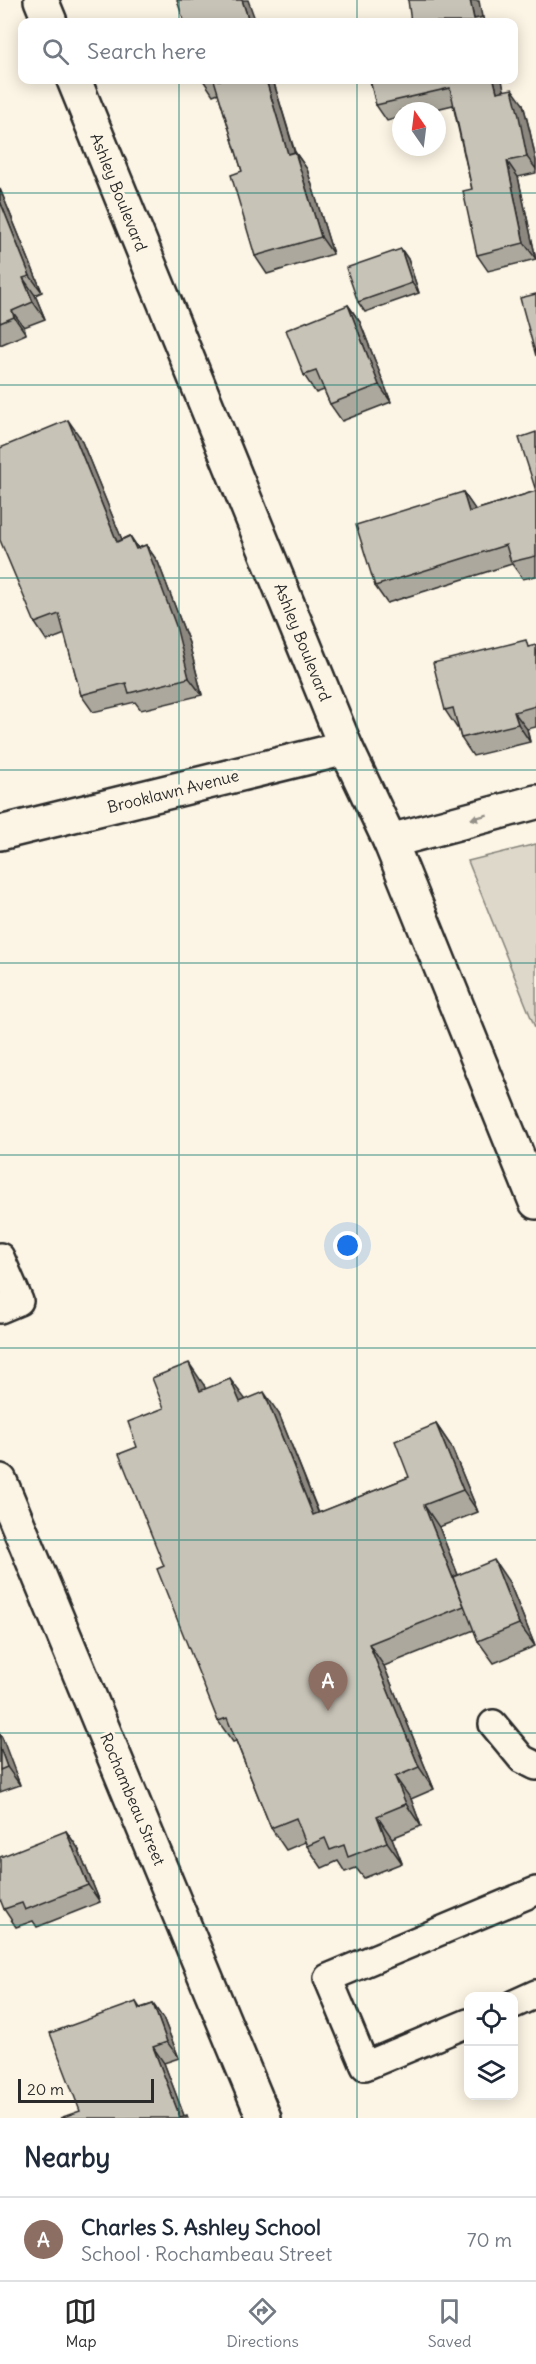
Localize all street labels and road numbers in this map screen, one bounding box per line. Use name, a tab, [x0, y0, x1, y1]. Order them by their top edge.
street label: Ashley Boulevard	[86, 130, 152, 254]
street label: Ashley Boulevard	[270, 580, 336, 704]
street label: Brooklawn Avenue	[105, 765, 241, 817]
street label: Rochambeau Street	[96, 1730, 170, 1869]

